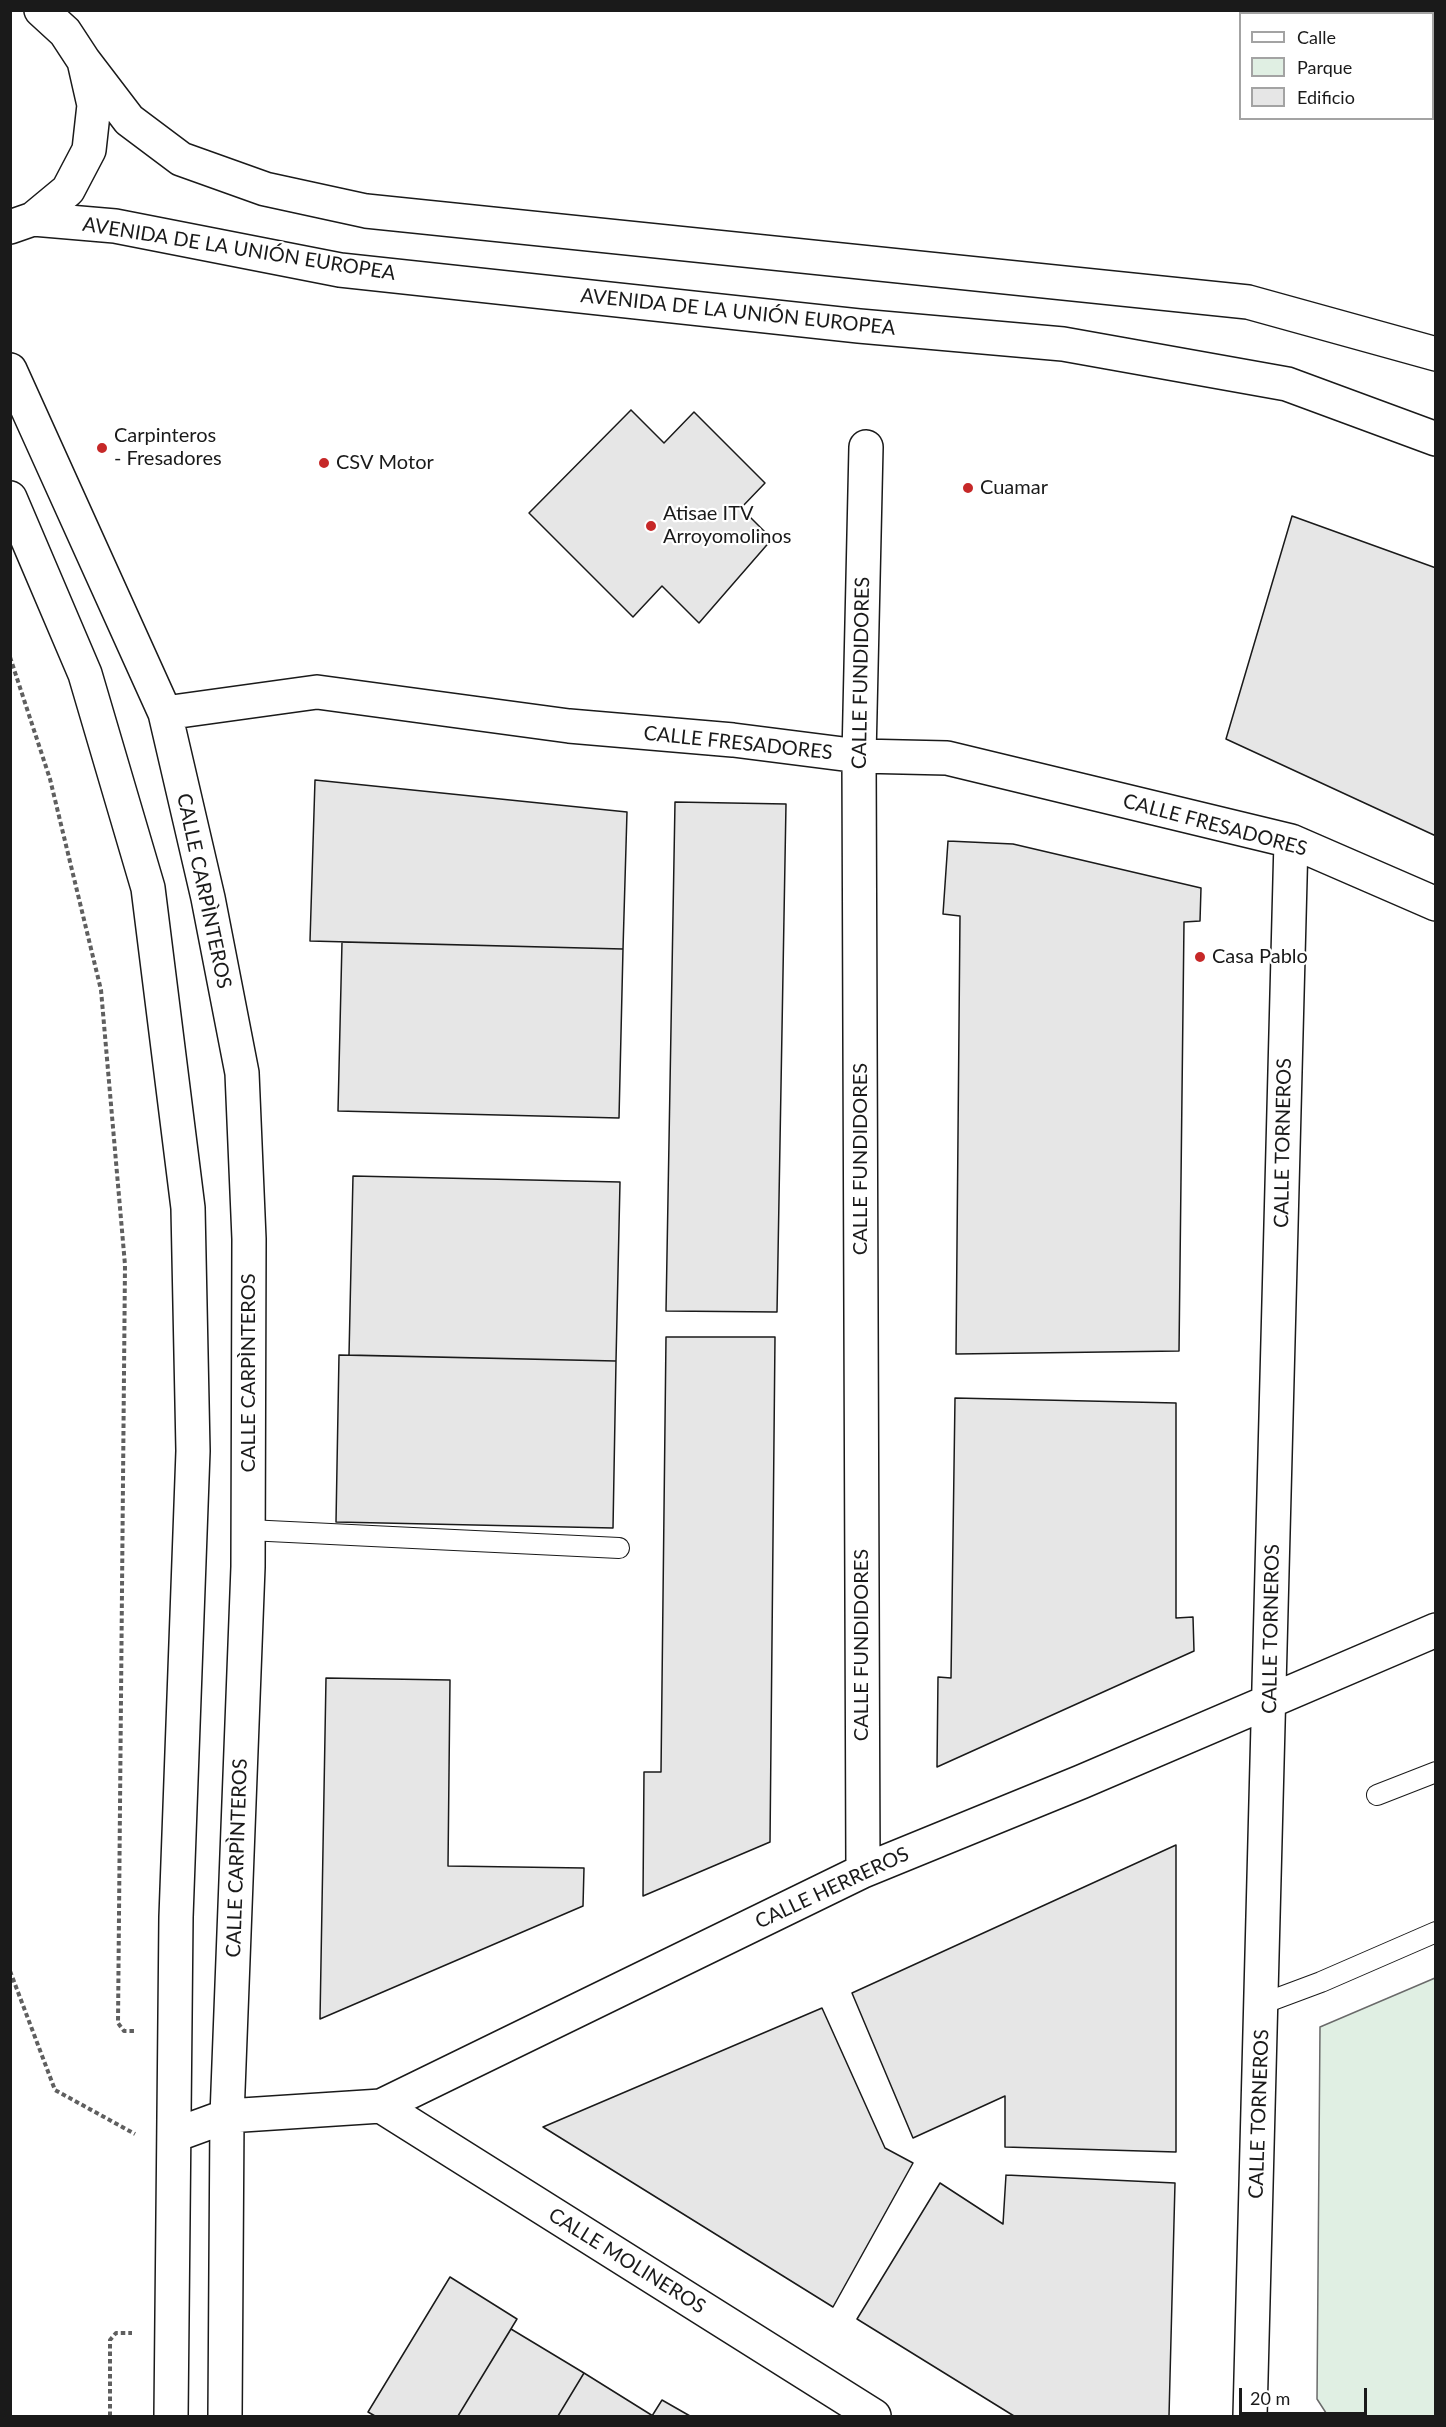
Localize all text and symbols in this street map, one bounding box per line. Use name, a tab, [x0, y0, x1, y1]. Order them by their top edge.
legend	[1239, 12, 1434, 120]
text: Calle	[1297, 26, 1336, 48]
text: Parque	[1297, 56, 1352, 78]
text: Edificio	[1297, 86, 1355, 108]
street label: AVENIDA DE LA UNIÓN EUROPEA	[81, 212, 397, 286]
street label: AVENIDA DE LA UNIÓN EUROPEA	[579, 284, 897, 340]
place label: Carpinteros - Fresadores	[114, 424, 222, 471]
marker: Carpinteros - Fresadores	[95, 441, 109, 455]
place label: CSV Motor	[336, 451, 434, 475]
marker: CSV Motor	[317, 456, 331, 470]
place label: Cuamar	[980, 476, 1048, 500]
marker: Cuamar	[961, 481, 975, 495]
place label: Atisae ITV Arroyomolinos	[663, 502, 792, 549]
marker: Atisae ITV Arroyomolinos	[644, 519, 658, 533]
street label: CALLE FUNDIDORES	[847, 577, 875, 769]
street label: CALLE FRESADORES	[642, 721, 834, 765]
street label: CALLE FRESADORES	[1120, 789, 1310, 861]
street label: CALLE CARPÌNTEROS	[172, 791, 236, 991]
place label: Casa Pablo	[1212, 945, 1308, 969]
marker: Casa Pablo	[1193, 950, 1207, 964]
street label: CALLE TORNEROS	[1270, 1058, 1296, 1228]
street label: CALLE FUNDIDORES	[849, 1063, 873, 1255]
street label: CALLE CARPÌNTEROS	[237, 1273, 261, 1473]
street label: CALLE TORNEROS	[1258, 1544, 1284, 1714]
street label: CALLE FUNDIDORES	[850, 1549, 874, 1741]
street label: CALLE CARPÌNTEROS	[222, 1758, 252, 1958]
street label: CALLE HERREROS	[751, 1842, 913, 1934]
street label: CALLE TORNEROS	[1244, 2029, 1274, 2199]
street label: CALLE MOLINEROS	[544, 2203, 710, 2319]
scale bar	[1242, 2376, 1370, 2414]
text: 20 m	[1250, 2387, 1290, 2409]

